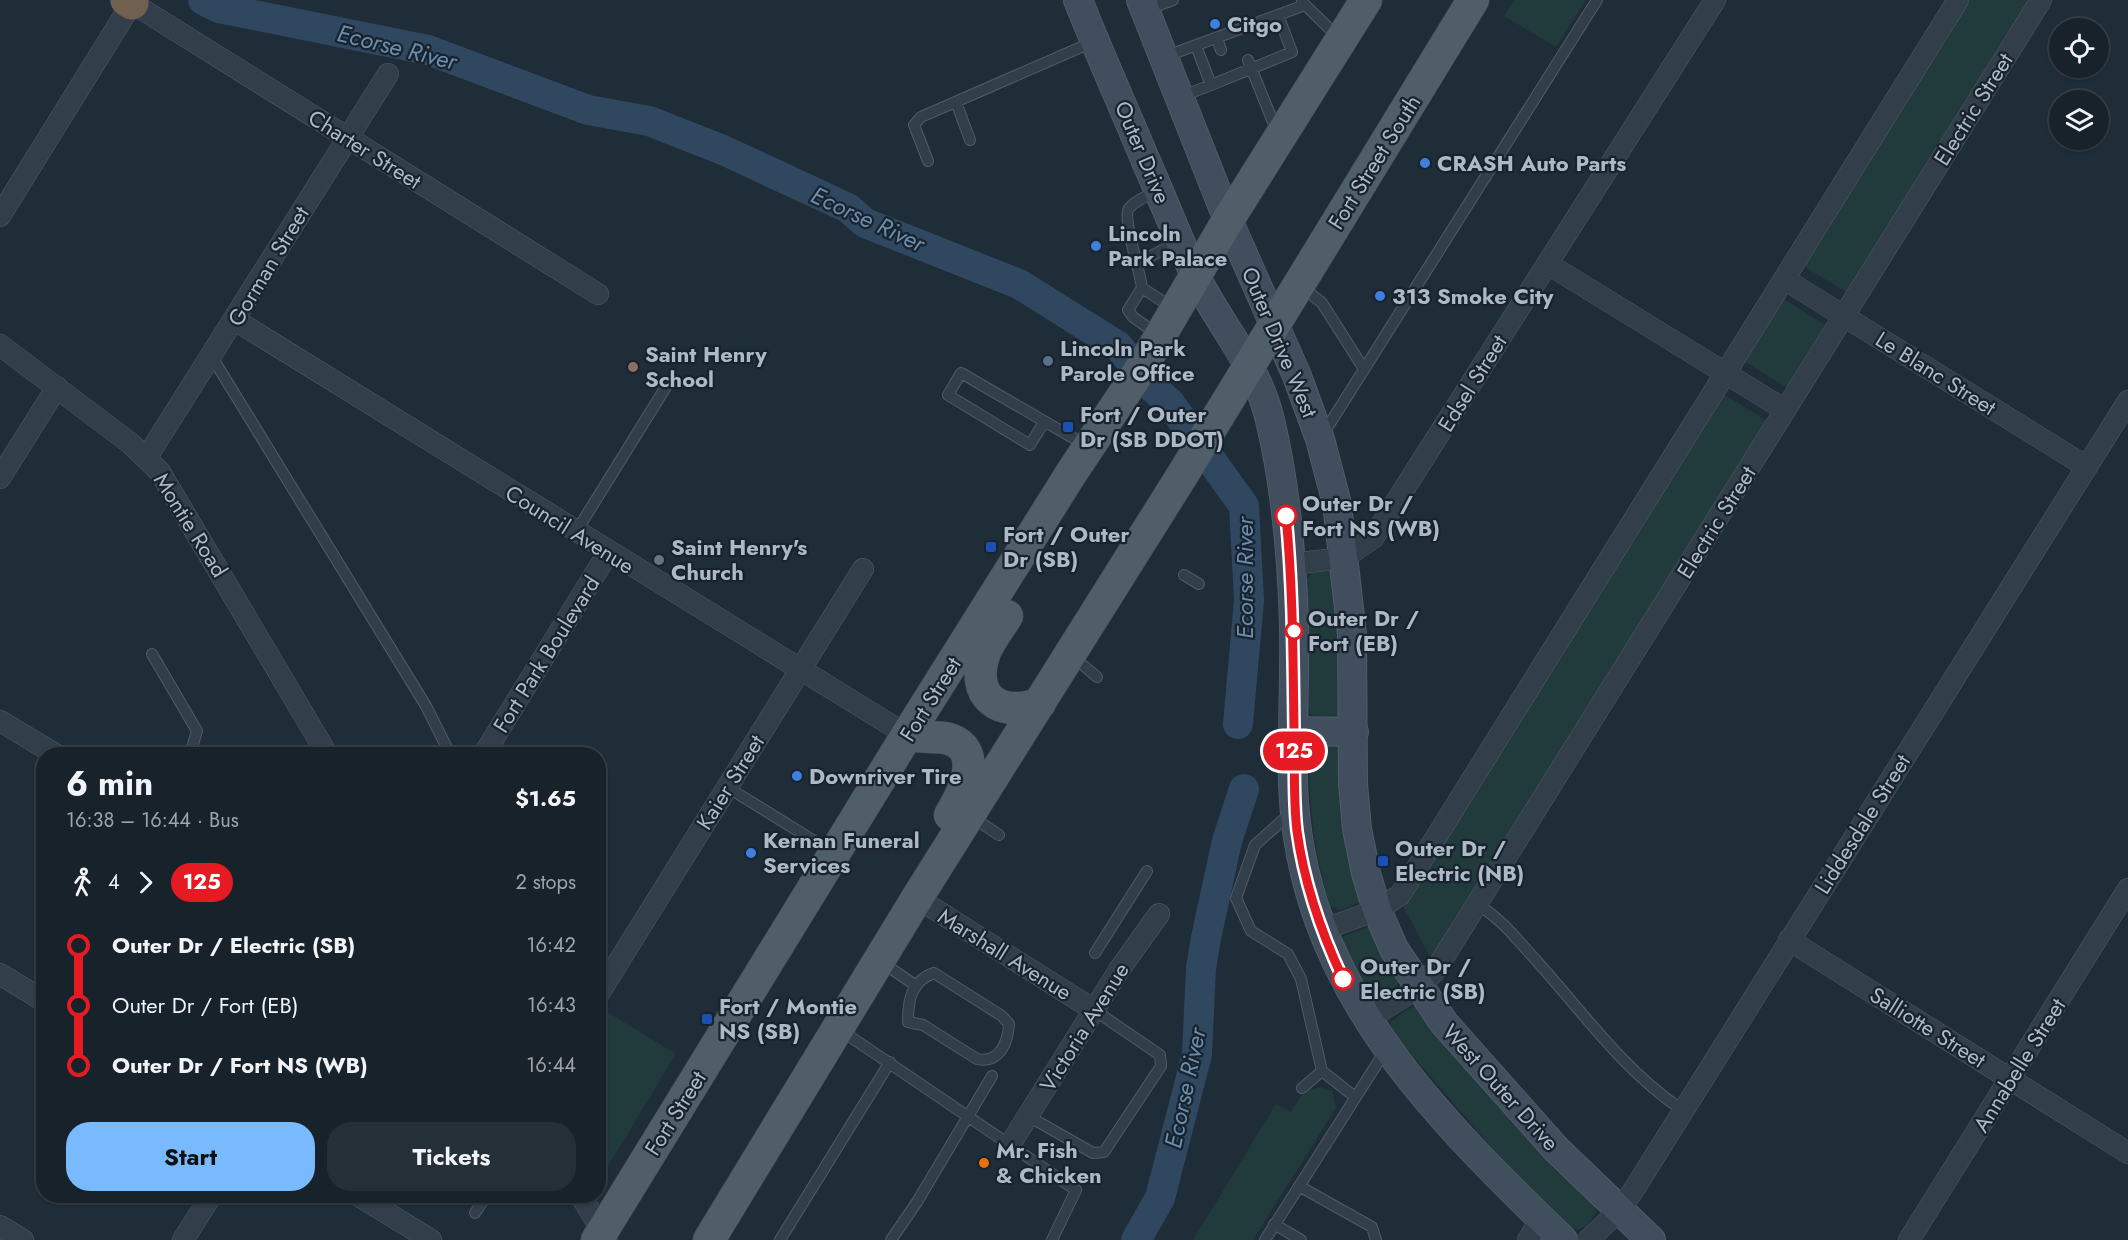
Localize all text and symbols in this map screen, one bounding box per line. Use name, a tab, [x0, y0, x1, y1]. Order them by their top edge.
place label: Citgo	[1227, 8, 1282, 40]
water label: Ecorse River	[333, 15, 462, 79]
marker: Citgo	[1208, 17, 1222, 31]
map controls	[2049, 18, 2109, 150]
button: locate	[2049, 18, 2109, 78]
street label: Electric Street	[1926, 46, 2021, 171]
street label: Fort Street South	[1320, 89, 1428, 235]
button: layers	[2049, 90, 2109, 150]
street label: Outer Drive	[1107, 96, 1179, 208]
street label: Charter Street	[302, 102, 428, 197]
place label: CRASH Auto Parts	[1437, 147, 1626, 179]
marker: CRASH Auto Parts	[1418, 156, 1432, 170]
water label: Ecorse River	[805, 177, 933, 262]
street label: Gorman Street	[220, 199, 317, 332]
place label: Lincoln Park Palace	[1108, 217, 1227, 274]
marker: Lincoln Park Palace	[1089, 239, 1103, 253]
street label: Outer Drive West	[1234, 262, 1326, 423]
place label: 313 Smoke City	[1392, 280, 1554, 312]
marker: 313 Smoke City	[1373, 289, 1387, 303]
street label: Le Blanc Street	[1869, 323, 2003, 423]
street label: Edsel Street	[1430, 328, 1515, 438]
place label: Lincoln Park Parole Office	[1060, 332, 1195, 389]
place label: Saint Henry School	[645, 338, 767, 395]
marker: Lincoln Park Parole Office	[1041, 354, 1055, 368]
marker: Saint Henry School	[626, 360, 640, 374]
place label: Fort / Outer Dr (SB DDOT)	[1080, 398, 1224, 455]
marker: Fort / Outer Dr (SB DDOT)	[1061, 420, 1075, 434]
street label: Electric Street	[1669, 459, 1764, 584]
street label: Montie Road	[146, 467, 236, 583]
street label: Council Avenue	[499, 477, 641, 581]
place label: Outer Dr / Fort NS (WB)	[1302, 487, 1440, 544]
marker: Outer Dr / Fort NS (WB)	[1275, 505, 1297, 527]
water label: Ecorse River	[1227, 515, 1262, 639]
place label: Fort / Outer Dr (SB)	[1003, 518, 1129, 575]
place label: Saint Henry's Church	[671, 531, 807, 588]
marker: Fort / Outer Dr (SB)	[984, 540, 998, 554]
marker: Saint Henry's Church	[652, 553, 666, 567]
street label: Fort Park Boulevard	[485, 569, 607, 739]
place label: Outer Dr / Fort (EB)	[1308, 602, 1420, 659]
marker: Outer Dr / Fort (EB)	[1285, 622, 1303, 640]
street label: Fort Street	[891, 650, 969, 747]
street label: Kaier Street	[688, 728, 772, 836]
line badge: 125	[1260, 732, 1328, 771]
text: 125	[1275, 736, 1313, 766]
street label: Liddesdale Street	[1806, 747, 1918, 900]
text: 6 min	[66, 760, 153, 807]
place label: Downriver Tire	[809, 760, 962, 792]
marker: Downriver Tire	[790, 769, 804, 783]
text: $1.65	[515, 782, 576, 814]
text: 16:38 – 16:44 · Bus	[66, 806, 239, 835]
place label: Kernan Funeral Services	[763, 824, 920, 881]
place label: Outer Dr / Electric (NB)	[1395, 832, 1524, 889]
marker: Kernan Funeral Services	[744, 846, 758, 860]
marker: Outer Dr / Electric (NB)	[1376, 854, 1390, 868]
icon: walk	[66, 866, 99, 899]
icon: forward	[129, 866, 162, 899]
text: 125	[183, 867, 221, 897]
text: 4	[108, 868, 120, 897]
text: 2 stops	[515, 868, 576, 897]
street label: Marshall Avenue	[932, 900, 1078, 1008]
text: Outer Dr / Electric (SB)	[112, 929, 355, 961]
text: 16:42	[526, 931, 576, 960]
place label: Outer Dr / Electric (SB)	[1360, 950, 1486, 1007]
street label: Victoria Avenue	[1031, 956, 1137, 1098]
marker: Outer Dr / Electric (SB)	[1332, 968, 1354, 990]
street label: Salliotte Street	[1864, 979, 1993, 1076]
text: Outer Dr / Fort (EB)	[112, 989, 299, 1021]
place label: Fort / Montie NS (SB)	[719, 990, 857, 1047]
text: 16:43	[527, 991, 576, 1020]
street label: Annabelle Street	[1965, 991, 2073, 1138]
marker: Fort / Montie NS (SB)	[700, 1012, 714, 1026]
street label: West Outer Drive	[1435, 1017, 1567, 1157]
water label: Ecorse River	[1155, 1023, 1215, 1151]
text: Outer Dr / Fort NS (WB)	[112, 1049, 368, 1081]
text: 16:44	[526, 1051, 576, 1080]
street label: Fort Street	[636, 1064, 714, 1161]
button: Start	[66, 1122, 315, 1191]
button: Tickets	[327, 1122, 576, 1191]
place label: Mr. Fish & Chicken	[996, 1134, 1102, 1191]
marker: Mr. Fish & Chicken	[977, 1156, 991, 1170]

